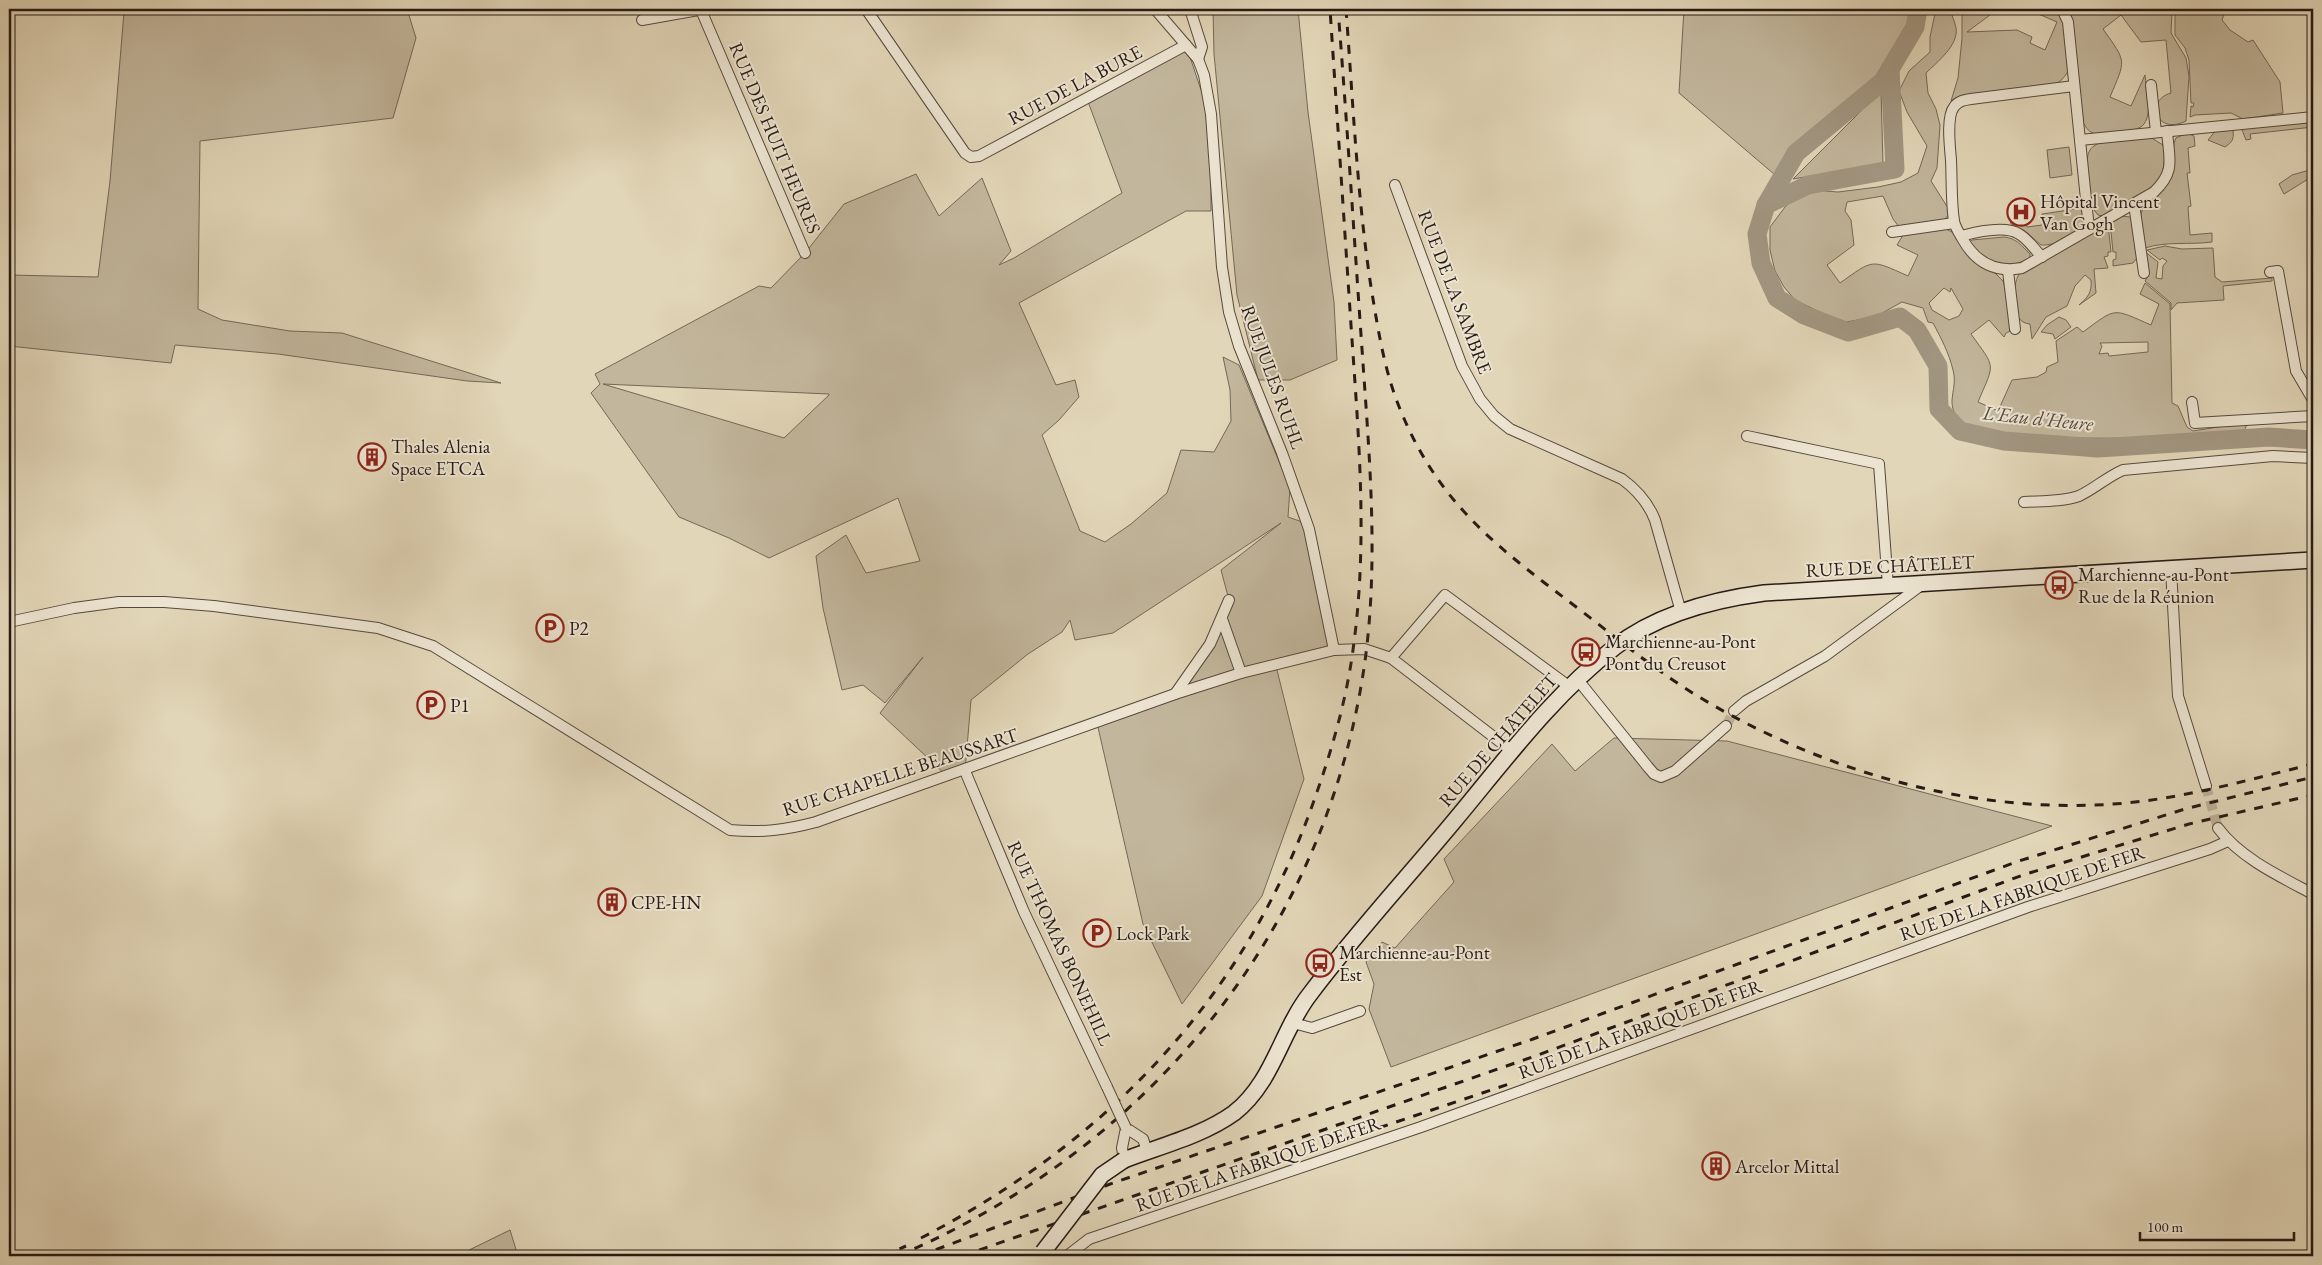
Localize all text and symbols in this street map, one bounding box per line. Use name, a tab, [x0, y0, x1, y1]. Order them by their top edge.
street label: RUE DES HUIT HEURES	[723, 39, 827, 238]
street label: RUE DE LA BURE	[1004, 39, 1147, 131]
place label: Hôpital Vincent Van Gogh	[2040, 189, 2159, 236]
hospital icon: Hôpital Vincent Van Gogh	[2006, 197, 2036, 227]
street label: RUE DE LA SAMBRE	[1412, 207, 1498, 378]
street label: RUE JULES RUHL	[1235, 302, 1311, 452]
water label: L'Eau d'Heure	[1980, 399, 2095, 437]
place label: Thales Alenia Space ETCA	[391, 434, 491, 481]
building icon: Thales Alenia Space ETCA	[357, 442, 387, 472]
street label: RUE DE CHÂTELET	[1805, 549, 1975, 583]
place label: Marchienne-au-Pont Rue de la Réunion	[2078, 562, 2229, 609]
bus stop icon: Marchienne-au-Pont Rue de la Réunion	[2044, 570, 2074, 600]
parking icon: P2	[535, 613, 565, 643]
place label: P2	[569, 616, 589, 641]
place label: Marchienne-au-Pont Pont du Creusot	[1605, 629, 1756, 676]
bus stop icon: Marchienne-au-Pont Pont du Creusot	[1571, 637, 1601, 667]
street label: RUE DE CHÂTELET	[1433, 668, 1563, 812]
parking icon: P1	[416, 690, 446, 720]
place label: P1	[450, 693, 470, 718]
street label: RUE CHAPELLE BEAUSSART	[779, 722, 1021, 822]
street label: RUE THOMAS BONEHILL	[1002, 837, 1118, 1049]
street label: RUE DE LA FABRIQUE DE FER	[1896, 839, 2148, 947]
building icon: CPE-HN	[597, 887, 627, 917]
place label: CPE-HN	[631, 890, 701, 915]
parking icon: Lock Park	[1082, 918, 1112, 948]
place label: Lock Park	[1116, 921, 1190, 946]
place label: Marchienne-au-Pont Est	[1339, 940, 1490, 987]
bus stop icon: Marchienne-au-Pont Est	[1305, 948, 1335, 978]
street label: RUE DE LA FABRIQUE DE FER	[1515, 973, 1766, 1085]
street label: RUE DE LA FABRIQUE DE FER	[1132, 1110, 1384, 1218]
building icon: Arcelor Mittal	[1701, 1151, 1731, 1181]
place label: Arcelor Mittal	[1734, 1154, 1840, 1179]
scale bar	[2140, 1210, 2293, 1242]
text: 100 m	[2147, 1217, 2184, 1236]

